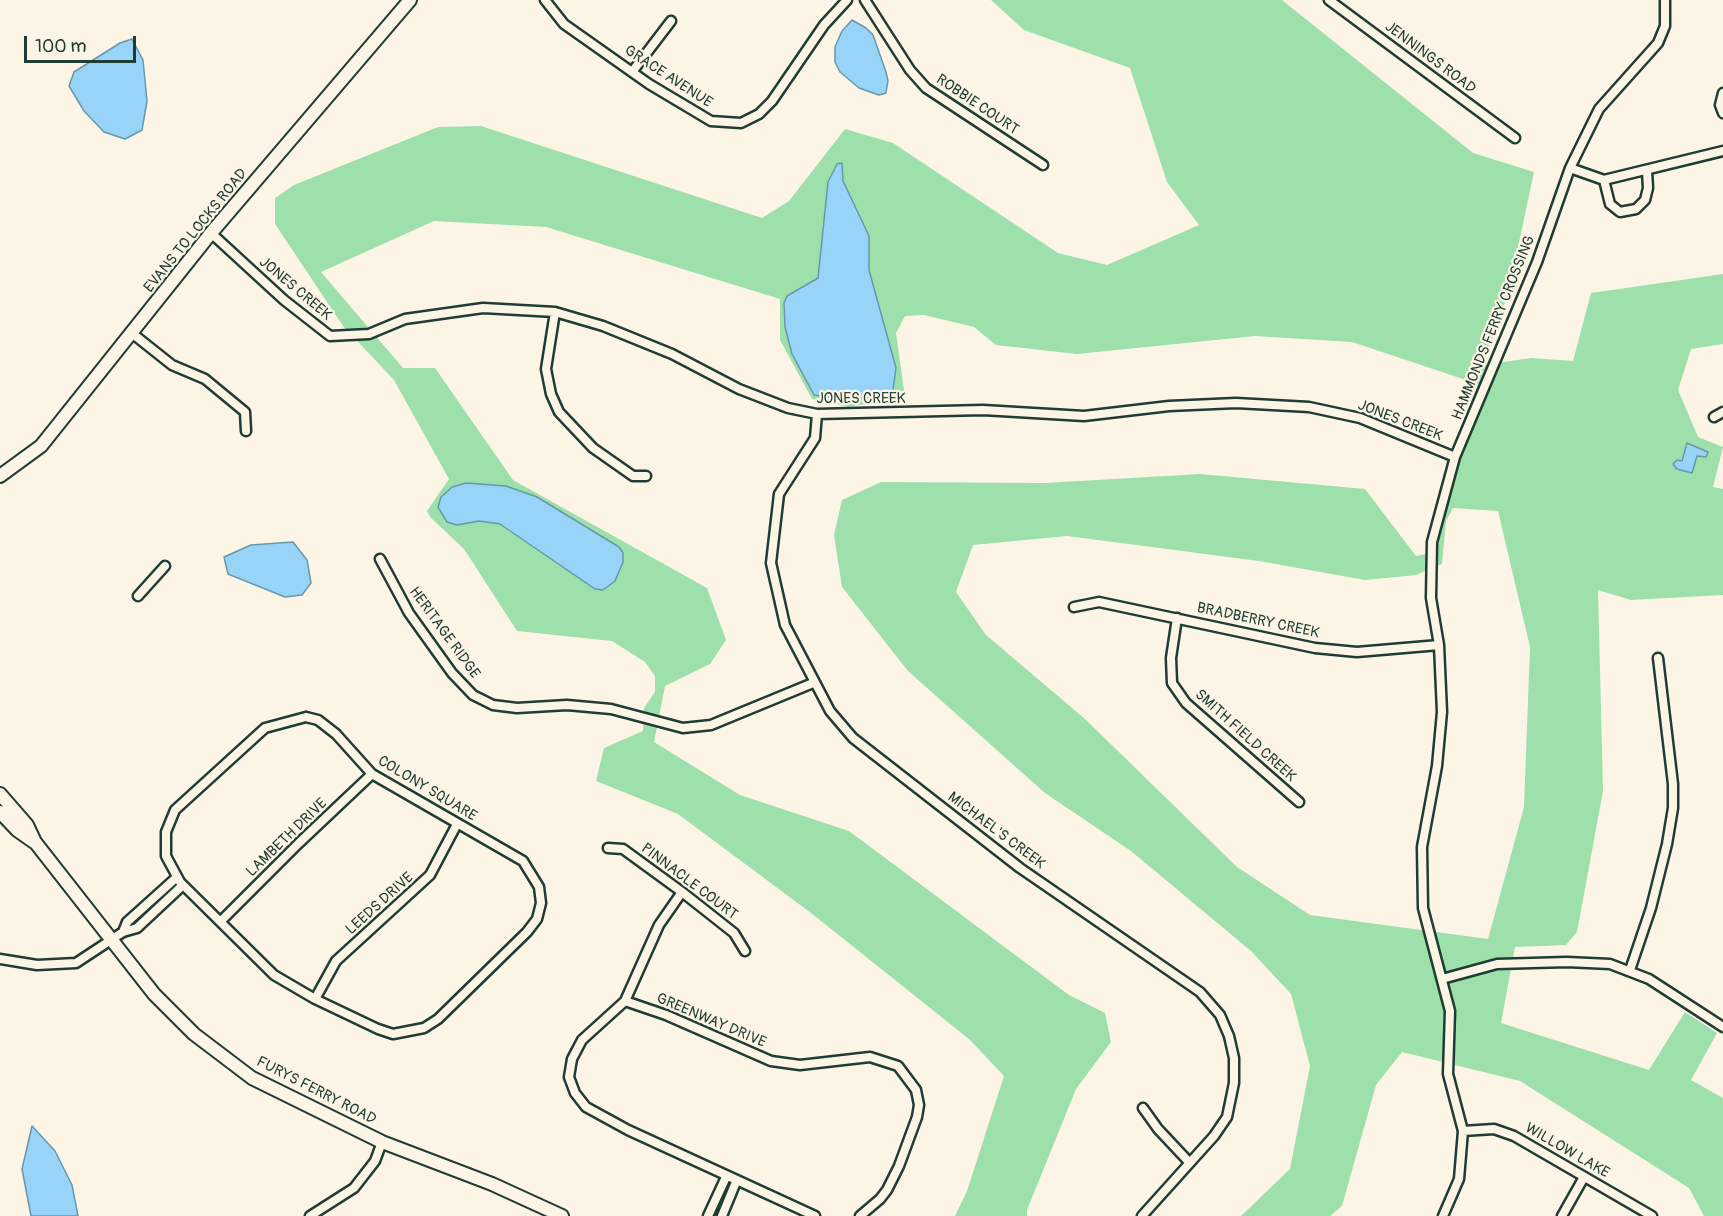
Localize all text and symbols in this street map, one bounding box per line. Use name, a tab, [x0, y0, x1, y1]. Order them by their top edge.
street label: JENNINGS ROAD	[1381, 18, 1479, 98]
scale bar	[27, 24, 140, 62]
text: 100 m	[35, 35, 87, 58]
street label: GRACE AVENUE	[621, 42, 715, 112]
street label: ROBBIE COURT	[932, 71, 1022, 139]
street label: EVANS TO LOCKS ROAD	[140, 165, 252, 297]
street label: HAMMONDS FERRY CROSSING	[1449, 233, 1539, 423]
street label: JONES CREEK	[255, 253, 335, 325]
street label: JONES CREEK	[816, 390, 906, 408]
street label: JONES CREEK	[1355, 397, 1445, 445]
street label: HERITAGE RIDGE	[405, 584, 483, 682]
street label: BRADBERRY CREEK	[1195, 599, 1321, 643]
street label: SMITH FIELD CREEK	[1191, 686, 1299, 786]
street label: COLONY SQUARE	[374, 752, 480, 826]
street label: MICHAEL'S CREEK	[944, 789, 1048, 873]
street label: LAMBETH DRIVE	[243, 795, 331, 881]
street label: PINNACLE COURT	[637, 840, 741, 924]
street label: LEEDS DRIVE	[343, 869, 417, 939]
street label: GREENWAY DRIVE	[653, 990, 769, 1052]
street label: FURYS FERRY ROAD	[253, 1053, 379, 1129]
street label: WILLOW LAKE	[1522, 1120, 1612, 1182]

